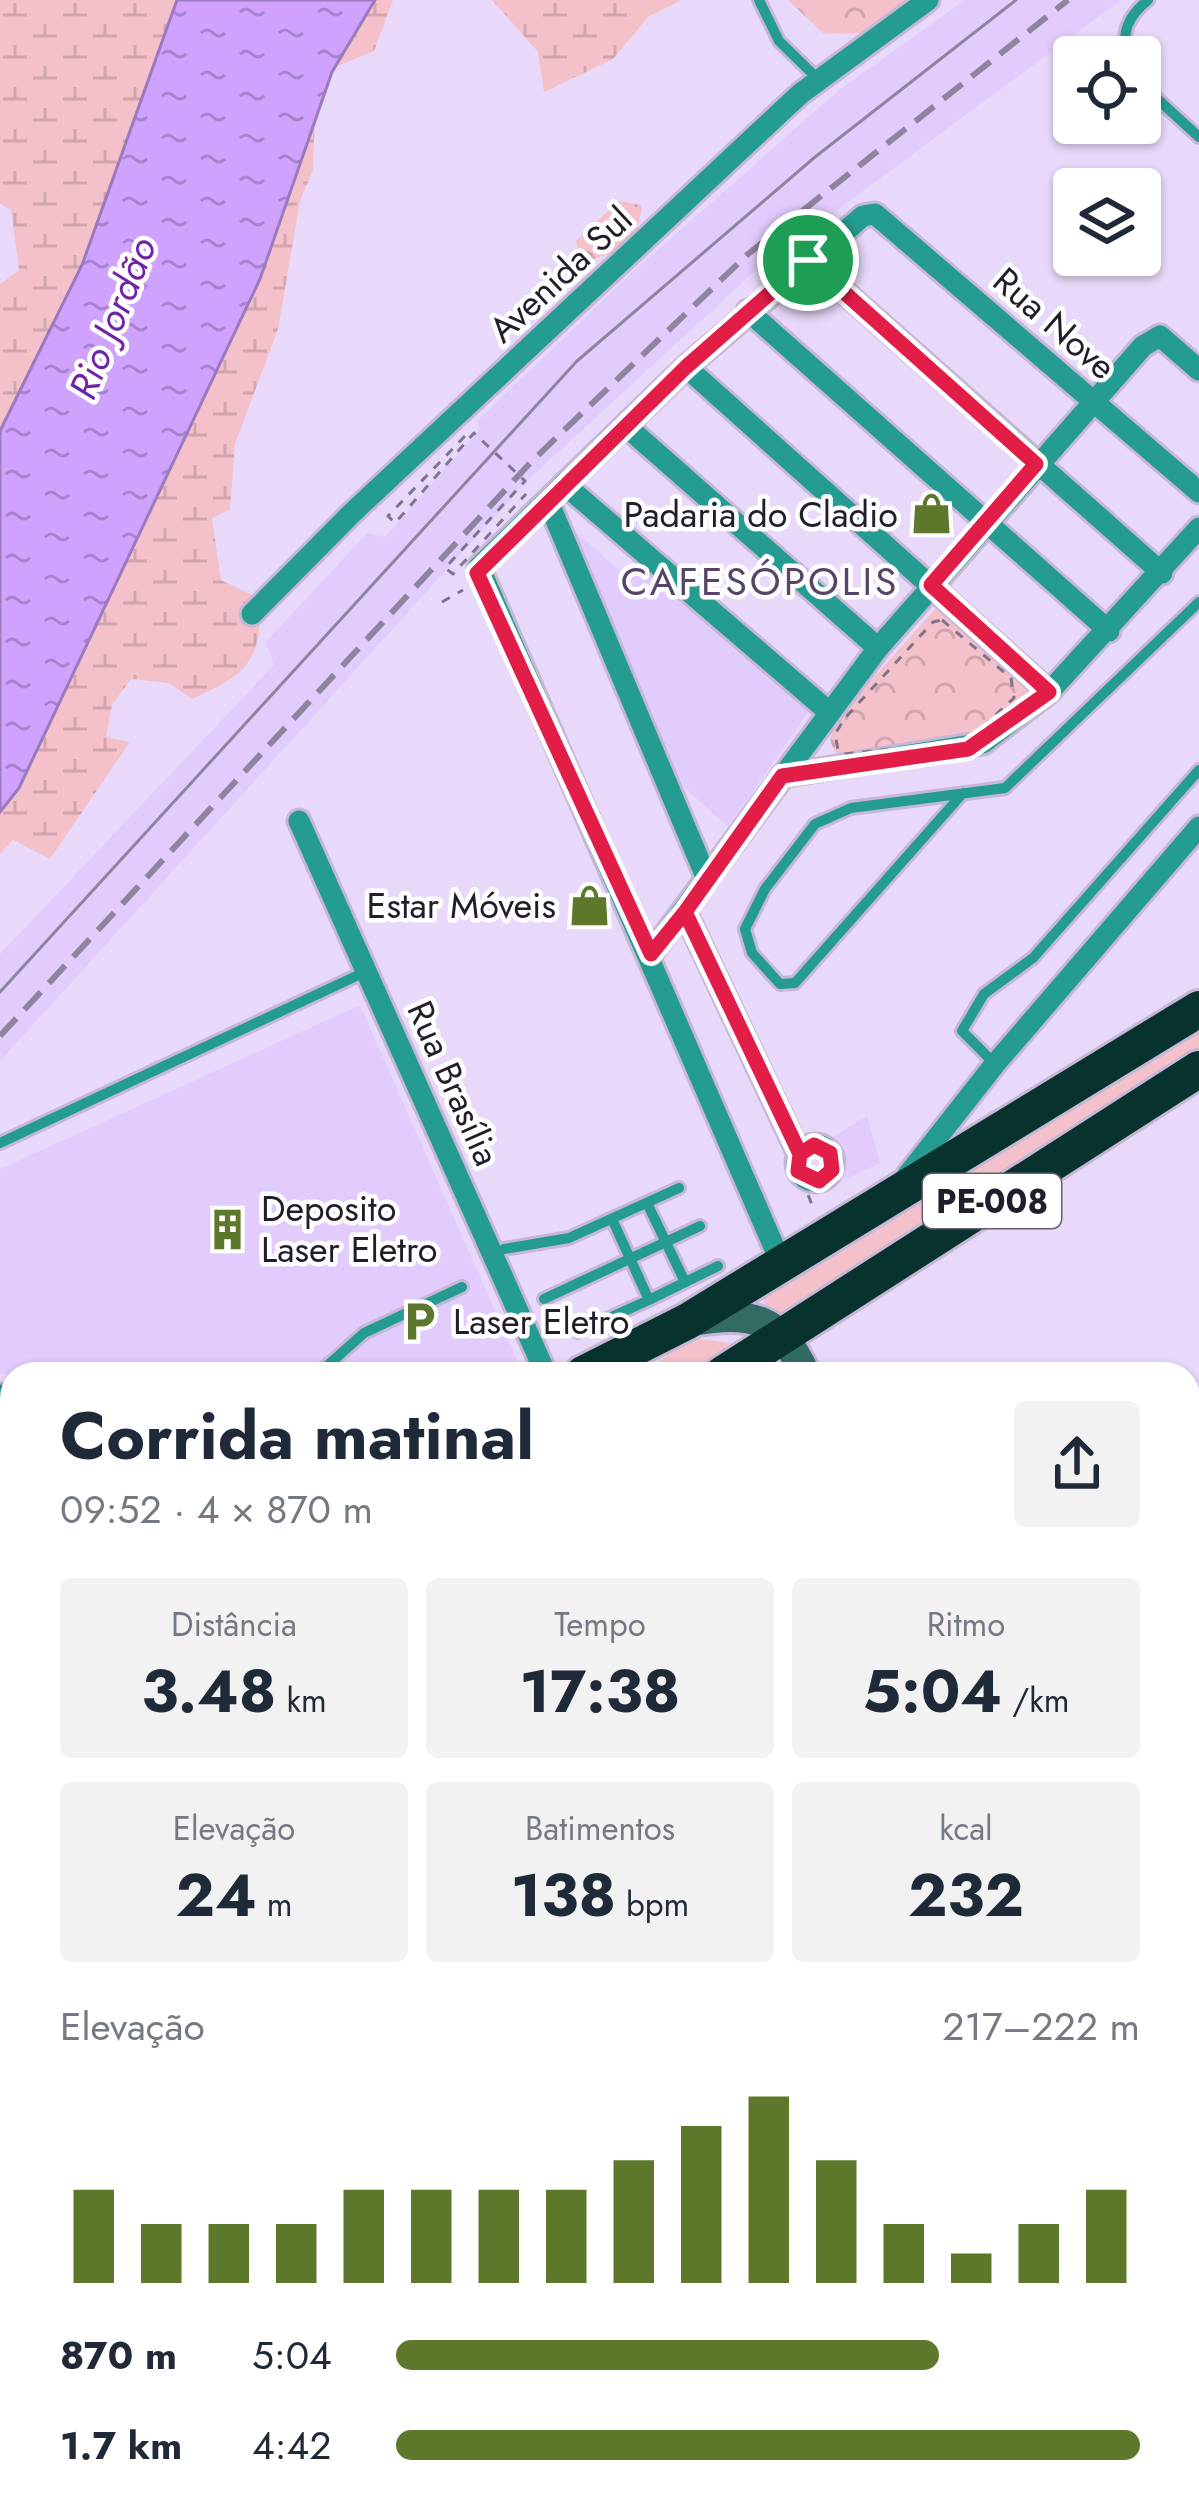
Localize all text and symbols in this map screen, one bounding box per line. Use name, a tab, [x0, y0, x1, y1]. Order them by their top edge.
map controls	[1053, 36, 1161, 276]
button: locate	[1053, 36, 1161, 144]
button: layers	[1053, 168, 1161, 276]
street label: Avenida Sul	[477, 194, 643, 354]
pin	[757, 209, 859, 311]
icon: arrive	[775, 227, 841, 293]
water label: Rio Jordão	[54, 228, 171, 408]
street label: Rua Nove	[982, 255, 1128, 391]
place label: Padaria do Cladio	[624, 488, 898, 540]
shop icon: Padaria do Cladio	[909, 491, 955, 537]
district label: CAFESÓPOLIS	[621, 553, 899, 610]
place label: Estar Móveis	[367, 879, 556, 931]
shop icon: Estar Móveis	[567, 882, 613, 928]
street label: Rua Brasília	[395, 992, 513, 1174]
road number: PE-008	[923, 1174, 1061, 1228]
place label: Deposito Laser Eletro	[261, 1182, 437, 1275]
building icon: Deposito Laser Eletro	[204, 1206, 250, 1252]
place label: Laser Eletro	[453, 1295, 629, 1347]
parking icon: Laser Eletro	[396, 1298, 442, 1344]
text: Corrida matinal	[60, 1388, 534, 1484]
button: share	[1014, 1401, 1140, 1527]
text: 09:52 · 4 × 870 m	[60, 1481, 373, 1538]
text: Distância	[171, 1601, 297, 1648]
text: Tempo	[554, 1601, 646, 1648]
text: Ritmo	[927, 1601, 1005, 1648]
text: 3.48	[141, 1648, 277, 1735]
text: 17:38	[520, 1648, 680, 1735]
text: 5:04	[863, 1648, 1002, 1735]
text: km	[277, 1677, 327, 1724]
text: /km	[1002, 1677, 1069, 1724]
text: Elevação	[173, 1805, 295, 1852]
text: Batimentos	[525, 1805, 675, 1852]
text: kcal	[939, 1805, 993, 1852]
text: 24	[176, 1852, 257, 1939]
text: 138	[511, 1852, 616, 1939]
text: 232	[908, 1852, 1024, 1939]
text: m	[257, 1881, 292, 1928]
text: bpm	[616, 1881, 689, 1928]
text: Elevação	[60, 1998, 205, 2055]
text: 217–222 m	[942, 1998, 1140, 2055]
text: 870 m	[60, 2327, 177, 2384]
text: 5:04	[252, 2327, 332, 2384]
text: 1.7 km	[60, 2417, 182, 2474]
text: 4:42	[252, 2417, 331, 2474]

